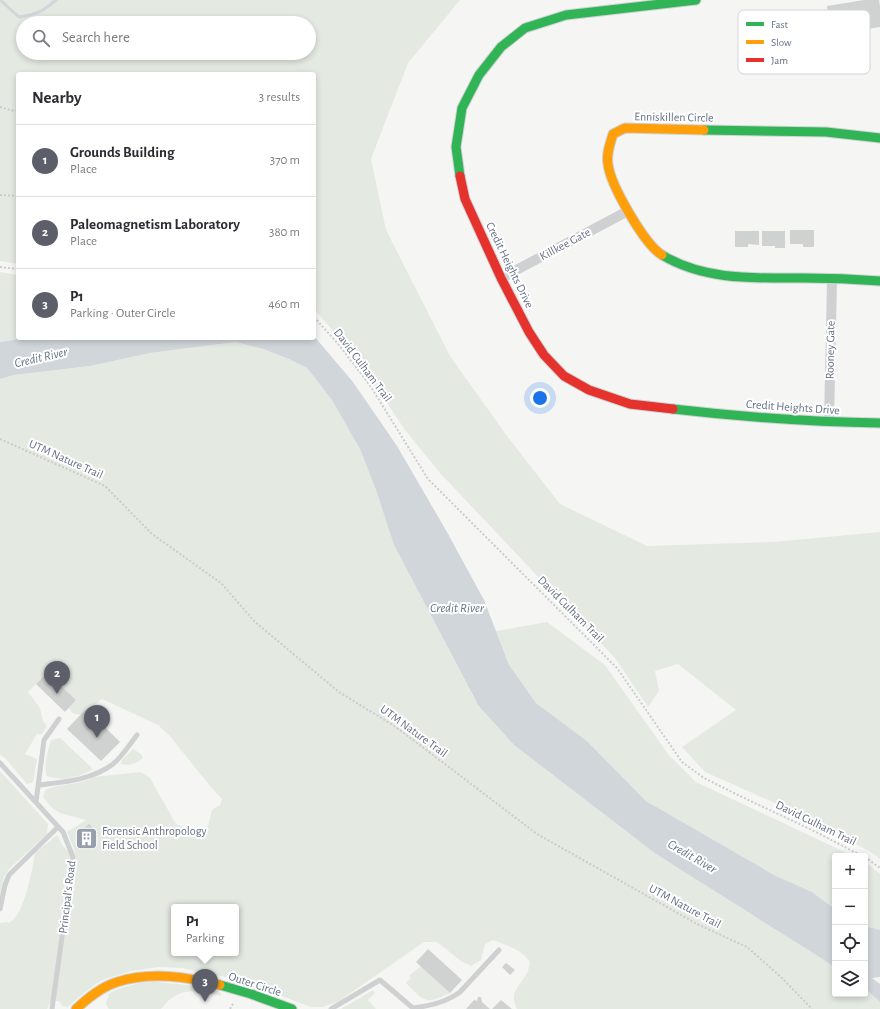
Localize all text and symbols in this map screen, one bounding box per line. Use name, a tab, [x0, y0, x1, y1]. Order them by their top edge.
legend	[738, 10, 870, 74]
search box	[16, 16, 316, 60]
text: Fast	[771, 19, 789, 30]
icon: search	[30, 27, 52, 49]
text: Search here	[62, 30, 130, 45]
text: Slow	[771, 37, 792, 48]
text: Jam	[771, 55, 788, 66]
text: Nearby	[32, 89, 82, 106]
text: 3 results	[259, 91, 300, 104]
street label: Enniskillen Circle	[634, 110, 714, 124]
text: Grounds Building	[70, 145, 175, 160]
text: 1	[43, 154, 47, 167]
text: 370 m	[270, 154, 300, 167]
text: Place	[70, 163, 97, 176]
text: Paleomagnetism Laboratory	[70, 217, 240, 232]
street label: Credit Heights Drive	[484, 220, 536, 310]
text: 2	[42, 226, 48, 239]
text: 380 m	[269, 226, 300, 239]
street label: Killkee Gate	[538, 226, 592, 262]
text: Place	[70, 235, 97, 248]
text: P1	[70, 289, 84, 304]
text: 3	[42, 298, 48, 311]
text: 460 m	[268, 298, 300, 311]
text: Parking · Outer Circle	[70, 307, 175, 320]
street label: Rooney Gate	[823, 321, 838, 379]
street label: David Culham Trail	[332, 326, 394, 404]
water label: Credit River	[13, 345, 70, 370]
your location	[530, 388, 550, 408]
street label: Credit Heights Drive	[746, 398, 840, 416]
street label: UTM Nature Trail	[27, 437, 105, 481]
street label: David Culham Trail	[536, 574, 606, 644]
water label: Credit River	[430, 602, 485, 615]
pin: 2	[44, 661, 70, 694]
street label: UTM Nature Trail	[378, 703, 450, 759]
pin: 1	[84, 705, 110, 738]
street label: David Culham Trail	[774, 798, 858, 848]
building icon: Forensic Anthropology Field School	[74, 825, 100, 851]
place label: Forensic Anthropology Field School	[102, 825, 207, 851]
water label: Credit River	[665, 838, 719, 877]
map controls	[832, 853, 868, 997]
button: +	[832, 853, 868, 889]
street label: Principal's Road	[57, 860, 77, 934]
street label: UTM Nature Trail	[647, 882, 723, 930]
button: −	[832, 889, 868, 925]
popup	[171, 904, 239, 956]
text: P1	[186, 914, 199, 929]
button: locate	[832, 925, 868, 961]
text: Parking	[186, 932, 224, 945]
button: layers	[832, 961, 868, 997]
pin: 3	[192, 969, 218, 1002]
street label: Outer Circle	[227, 970, 283, 998]

